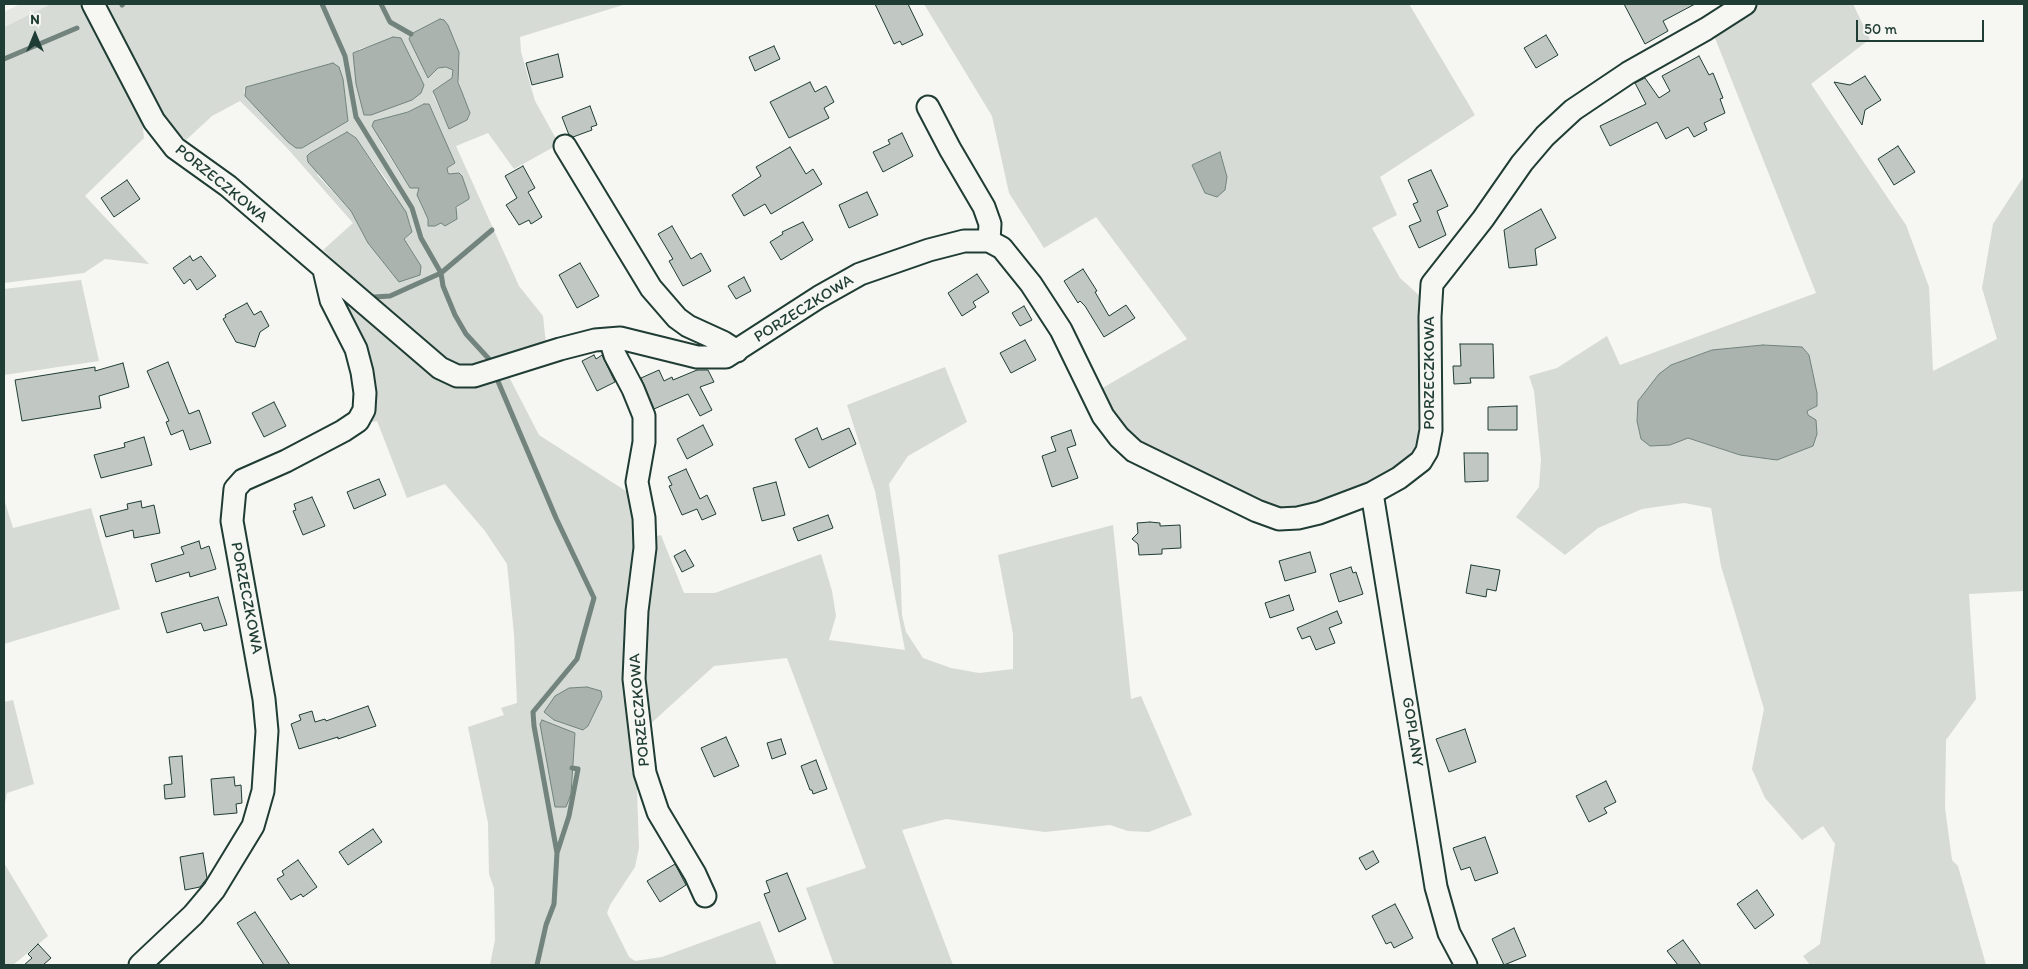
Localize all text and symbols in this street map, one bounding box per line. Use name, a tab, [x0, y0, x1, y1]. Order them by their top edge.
north arrow	[10, 10, 60, 60]
scale bar	[1858, 10, 1986, 42]
text: N	[30, 11, 40, 28]
text: 50 m	[1864, 20, 1897, 38]
street label: PORZECZKOWA	[171, 141, 271, 227]
street label: PORZECZKOWA	[751, 271, 857, 347]
street label: PORZECZKOWA	[1420, 316, 1440, 430]
street label: PORZECZKOWA	[226, 540, 266, 656]
street label: PORZECZKOWA	[625, 653, 655, 767]
street label: GOPLANY	[1397, 696, 1427, 768]

